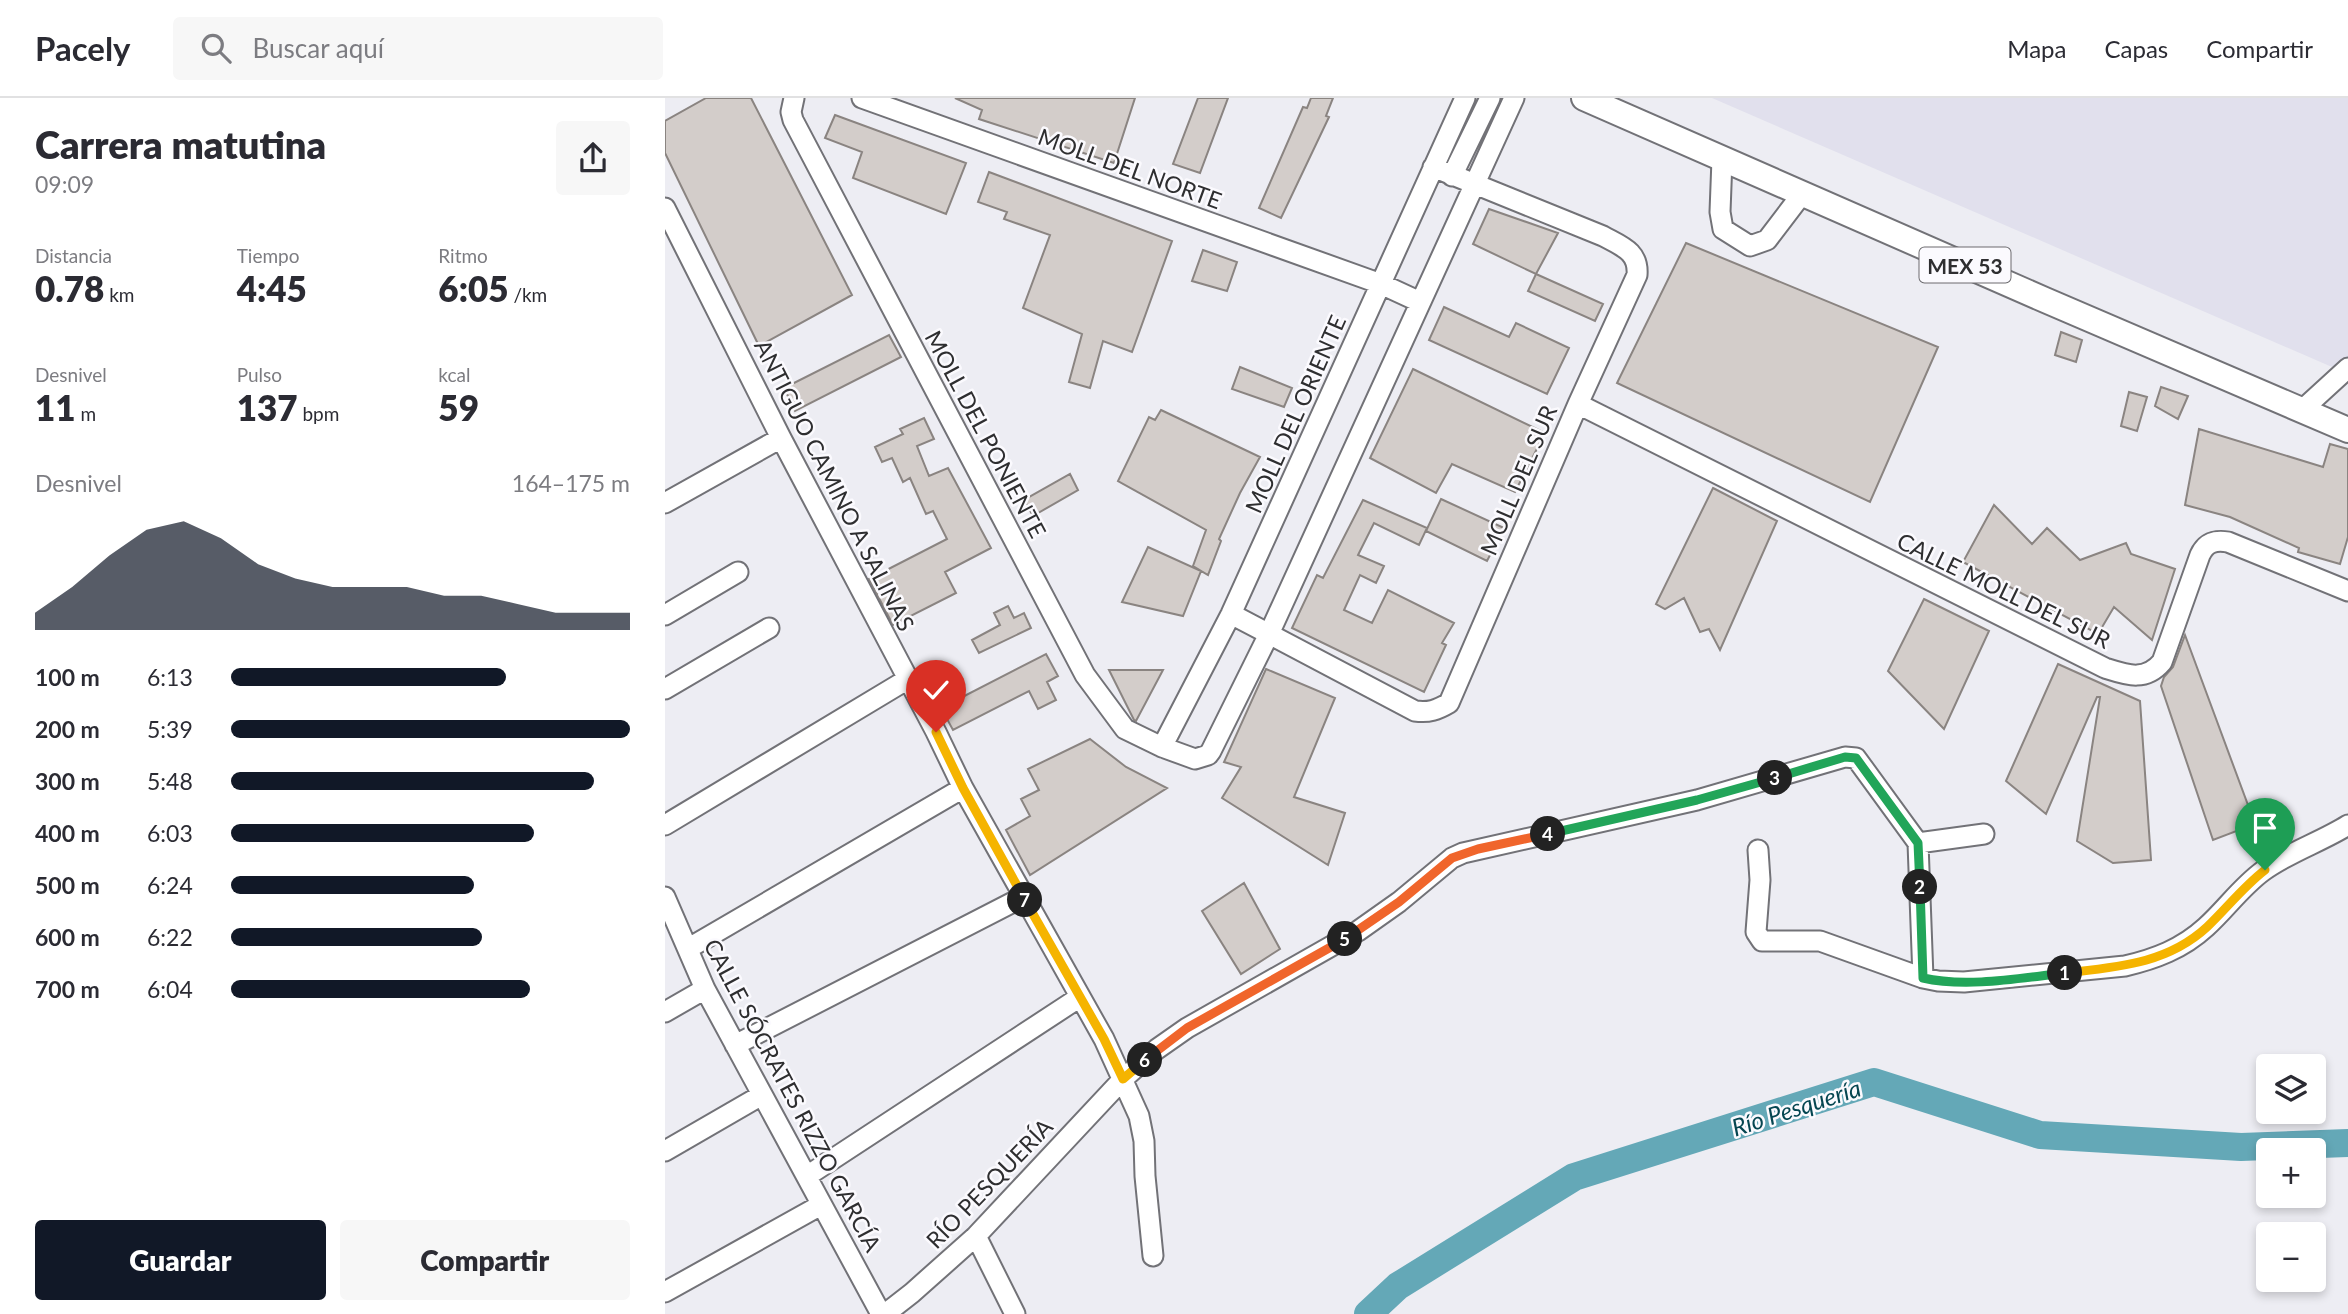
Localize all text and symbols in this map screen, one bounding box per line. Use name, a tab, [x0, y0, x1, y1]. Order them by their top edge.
search box	[173, 17, 663, 80]
text: Pacely	[35, 28, 131, 68]
icon: search	[197, 29, 235, 67]
text: Buscar aquí	[253, 32, 384, 64]
text: Mapa	[2007, 34, 2066, 63]
text: Capas	[2104, 34, 2168, 63]
text: Compartir	[2206, 34, 2313, 63]
text: Carrera matutina	[35, 121, 326, 167]
button: share	[556, 121, 630, 195]
street label: MOLL DEL NORTE	[1034, 122, 1226, 214]
text: 09:09	[35, 170, 94, 198]
text: Distancia	[35, 244, 112, 267]
text: Tiempo	[237, 244, 299, 267]
text: Ritmo	[438, 244, 488, 267]
road number: MEX 53	[1919, 248, 2011, 282]
text: 0.78	[35, 267, 104, 309]
text: 4:45	[237, 267, 307, 309]
text: 6:05	[438, 267, 509, 309]
text: km	[104, 283, 134, 306]
text: /km	[509, 283, 547, 306]
street label: MOLL DEL ORIENTE	[1239, 311, 1351, 517]
street label: MOLL DEL PONIENTE	[920, 326, 1052, 542]
street label: ANTIGUO CAMINO A SALINAS	[749, 335, 921, 635]
text: Desnivel	[35, 363, 107, 386]
text: Pulso	[237, 363, 282, 386]
text: kcal	[438, 363, 470, 386]
text: 11	[35, 386, 76, 428]
text: 137	[237, 386, 298, 428]
text: 59	[438, 386, 479, 428]
street label: MOLL DEL SUR	[1474, 400, 1562, 559]
text: m	[76, 402, 96, 425]
text: bpm	[298, 402, 339, 425]
text: Desnivel	[35, 469, 122, 497]
text: 164–175 m	[512, 469, 630, 497]
street label: CALLE MOLL DEL SUR	[1893, 526, 2116, 654]
pin	[906, 660, 966, 732]
text: 100 m	[35, 663, 100, 691]
text: 6:13	[147, 663, 193, 691]
icon: check	[917, 671, 955, 709]
text: 200 m	[35, 715, 100, 743]
text: 5:39	[147, 715, 193, 743]
pin: 3	[1757, 760, 1793, 796]
text: 3	[1769, 766, 1780, 789]
text: 300 m	[35, 767, 100, 795]
text: 5:48	[147, 767, 193, 795]
pin	[2235, 798, 2295, 870]
icon: arrive	[2246, 809, 2284, 847]
pin: 4	[1531, 816, 1565, 852]
text: 400 m	[35, 819, 100, 847]
text: 6:03	[147, 819, 193, 847]
text: 4	[1542, 822, 1553, 845]
pin: 2	[1903, 870, 1937, 904]
text: 500 m	[35, 871, 100, 899]
text: 6:24	[147, 871, 193, 899]
text: 2	[1914, 875, 1925, 898]
pin: 7	[1007, 882, 1043, 918]
text: 7	[1019, 888, 1030, 911]
pin: 5	[1327, 922, 1363, 956]
text: 600 m	[35, 923, 100, 951]
text: 6:22	[147, 923, 193, 951]
text: 5	[1339, 927, 1350, 950]
street label: CALLE SÓCRATES RIZZO GARCÍA	[699, 934, 888, 1256]
pin: 1	[2047, 956, 2083, 990]
text: 1	[2059, 961, 2070, 984]
text: 700 m	[35, 975, 100, 1003]
text: 6:04	[147, 975, 193, 1003]
pin: 6	[1127, 1042, 1163, 1077]
text: 6	[1139, 1048, 1150, 1071]
map controls	[2256, 1054, 2326, 1292]
button: layers	[2256, 1054, 2326, 1124]
water label: Río Pesquería	[1728, 1073, 1864, 1141]
street label: RÍO PESQUERÍA	[920, 1112, 1058, 1254]
button: +	[2256, 1138, 2326, 1208]
button: Guardar	[35, 1220, 326, 1300]
button: Compartir	[340, 1220, 630, 1300]
button: −	[2256, 1222, 2326, 1292]

